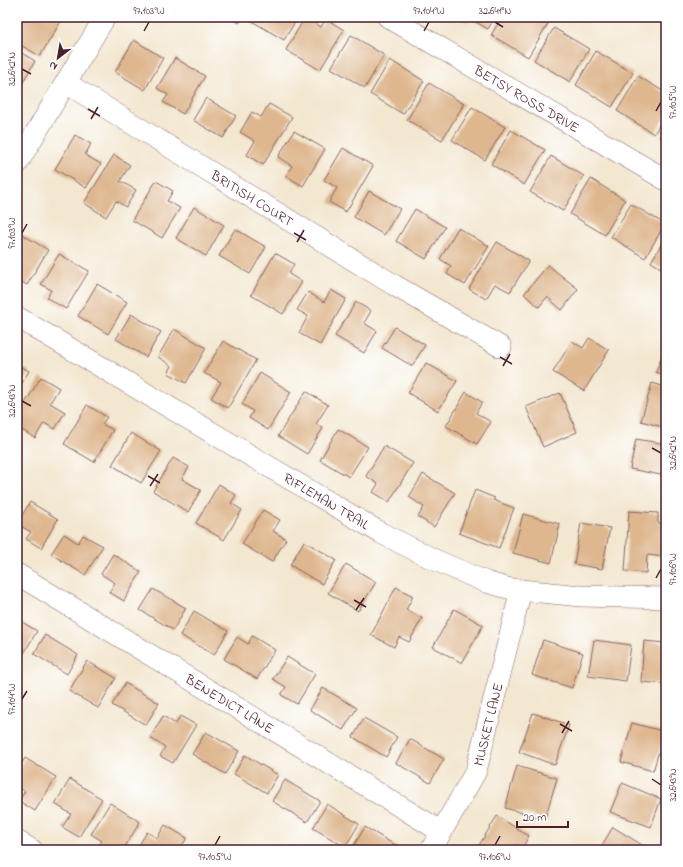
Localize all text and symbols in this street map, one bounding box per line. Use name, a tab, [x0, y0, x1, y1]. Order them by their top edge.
text: 97.103°W	[133, 4, 165, 19]
text: 97.104°W	[413, 4, 445, 19]
text: 32.641°N	[479, 4, 511, 19]
north arrow	[38, 38, 78, 78]
text: 32.642°N	[5, 52, 20, 86]
text: N	[46, 57, 61, 74]
street label: BETSY ROSS DRIVE	[469, 60, 583, 139]
text: 97.105°W	[666, 85, 681, 118]
street label: BRITISH COURT	[205, 165, 297, 233]
text: 97.103°W	[5, 217, 20, 249]
text: 32.643°N	[5, 384, 20, 418]
text: 32.642°N	[666, 436, 681, 470]
street label: RIFLEMAN TRAIL	[279, 468, 373, 536]
text: 97.106°W	[666, 553, 681, 585]
street label: BENEDICT LANE	[180, 669, 277, 740]
street label: MUSKET LANE	[469, 681, 509, 768]
text: 97.104°W	[5, 683, 20, 715]
text: 32.643°N	[666, 768, 681, 802]
scale bar	[517, 803, 568, 829]
text: 20 m	[523, 809, 546, 827]
text: 97.105°W	[199, 850, 232, 865]
text: 97.106°W	[479, 850, 511, 865]

